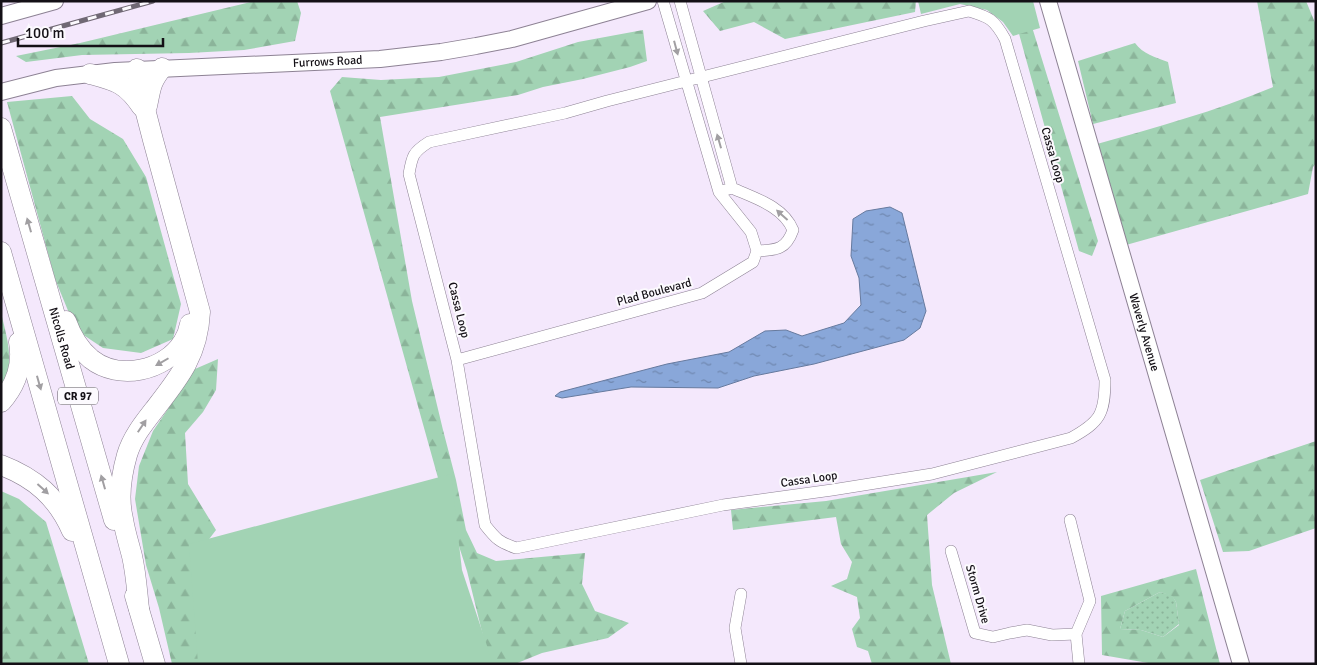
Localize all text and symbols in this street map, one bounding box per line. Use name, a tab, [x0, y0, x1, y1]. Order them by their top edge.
scale bar	[18, 15, 162, 47]
text: 100 m	[25, 24, 65, 42]
one-way arrow	[673, 41, 681, 56]
street label: Furrows Road	[293, 53, 363, 71]
street label: Cassa Loop	[1037, 126, 1068, 185]
one-way arrow	[715, 134, 723, 149]
one-way arrow	[776, 209, 788, 221]
one-way arrow	[25, 218, 33, 233]
street label: Plad Boulevard	[615, 275, 693, 310]
street label: Cassa Loop	[444, 281, 473, 340]
street label: Waverly Avenue	[1125, 292, 1162, 373]
street label: Nicolls Road	[45, 306, 77, 371]
one-way arrow	[155, 357, 168, 366]
one-way arrow	[35, 375, 43, 390]
road number: CR 97	[58, 388, 98, 404]
one-way arrow	[137, 420, 147, 433]
street label: Cassa Loop	[780, 468, 838, 491]
one-way arrow	[98, 475, 106, 490]
one-way arrow	[36, 483, 48, 495]
street label: Storm Drive	[962, 563, 993, 625]

